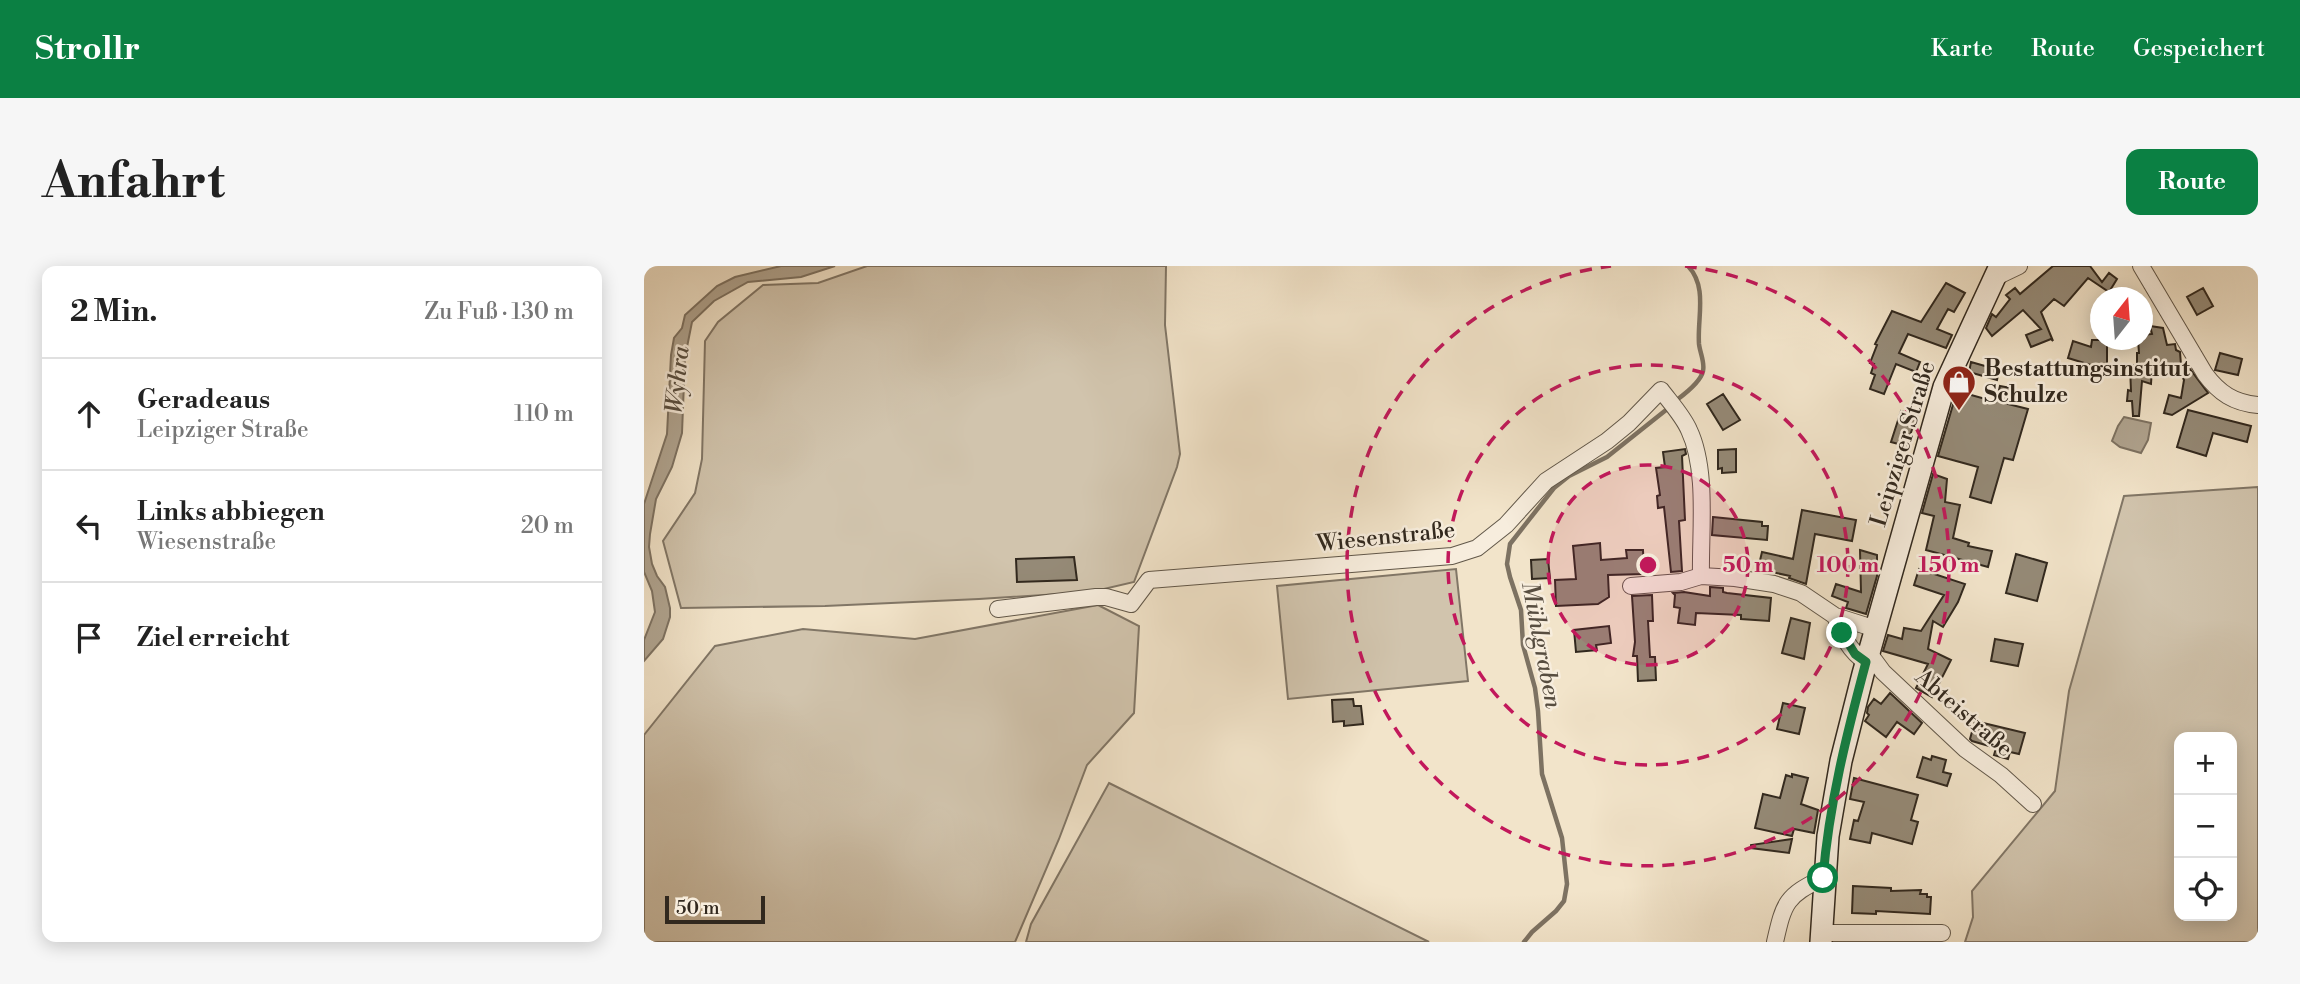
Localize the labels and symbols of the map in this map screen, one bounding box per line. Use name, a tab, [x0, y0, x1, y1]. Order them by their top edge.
north arrow	[2090, 287, 2153, 350]
water label: Wyhra	[660, 344, 697, 415]
place label: Bestattungsinstitut Schulze	[1984, 355, 2191, 409]
street label: Leipziger Straße	[1865, 358, 1941, 530]
shop icon: Bestattungsinstitut Schulze	[1940, 363, 1978, 412]
street label: Wiesenstraße	[1314, 516, 1457, 558]
centre of rings	[1636, 553, 1660, 577]
text: 50 m	[1723, 553, 1773, 579]
text: 100 m	[1817, 553, 1879, 579]
text: 150 m	[1919, 553, 1979, 579]
water label: Mühlgraben	[1514, 579, 1568, 711]
route end	[1826, 617, 1857, 648]
street label: Abteistraße	[1909, 662, 2018, 763]
route start	[1807, 862, 1838, 893]
scale bar	[665, 893, 765, 925]

